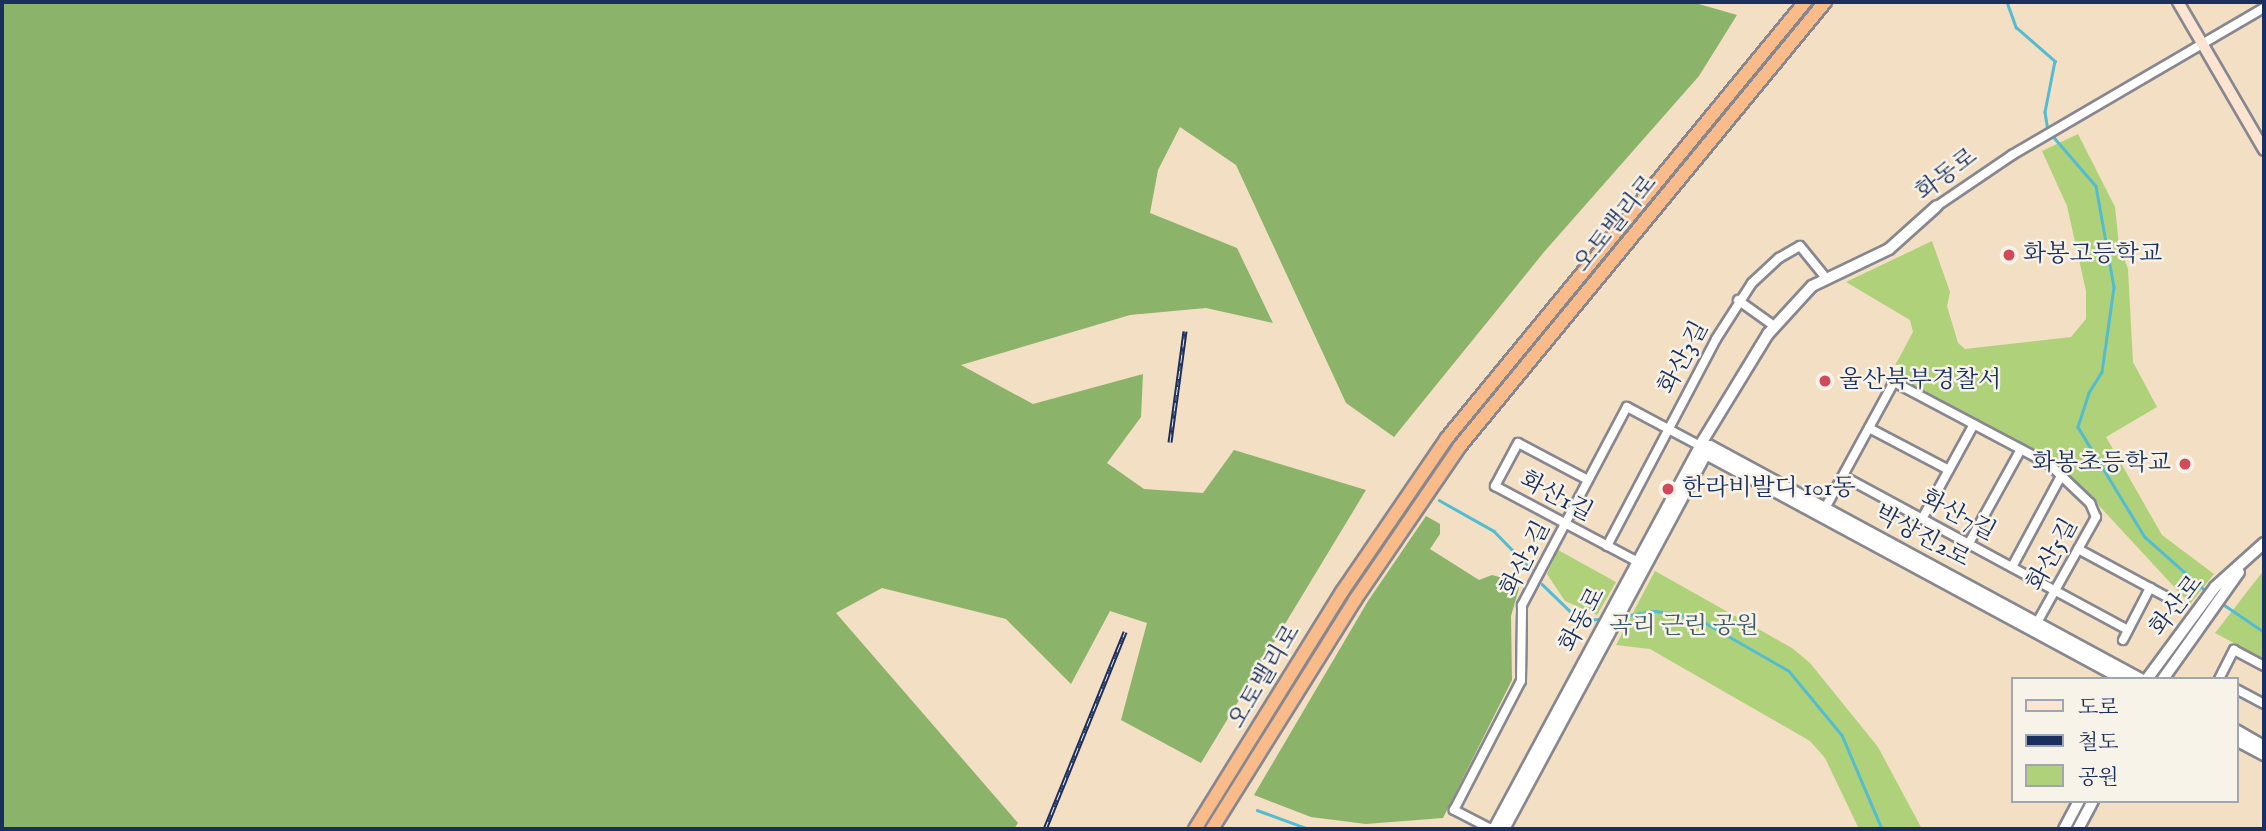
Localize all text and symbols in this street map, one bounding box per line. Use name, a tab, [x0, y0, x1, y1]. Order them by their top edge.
street label: 화동로	[1911, 143, 1983, 207]
street label: 오토밸리로	[1568, 170, 1664, 278]
place label: 화봉고등학교	[2023, 241, 2162, 269]
marker: 화봉고등학교	[2001, 247, 2017, 263]
street label: 화산3길	[1653, 317, 1715, 399]
place label: 울산북부경찰서	[1839, 367, 2001, 395]
marker: 울산북부경찰서	[1817, 373, 1833, 389]
place label: 화봉초등학교	[2032, 450, 2171, 478]
marker: 화봉초등학교	[2177, 456, 2193, 472]
street label: 화산1길	[1515, 466, 1597, 528]
place label: 한라비발디 101동	[1682, 475, 1856, 503]
marker: 한라비발디 101동	[1660, 481, 1676, 497]
street label: 화산7길	[1916, 484, 2000, 548]
street label: 박상진2로	[1869, 500, 1975, 574]
street label: 화산5길	[2021, 514, 2085, 596]
street label: 화산2길	[1495, 516, 1557, 602]
street label: 화산로	[2144, 570, 2210, 642]
street label: 화동로	[1554, 583, 1612, 657]
park label: 곡리 근린 공원	[1609, 613, 1759, 641]
street label: 오토밸리로	[1223, 620, 1307, 734]
legend	[2010, 677, 2238, 803]
text: 도로	[2078, 695, 2119, 722]
text: 철도	[2078, 730, 2119, 757]
text: 공원	[2078, 765, 2119, 792]

